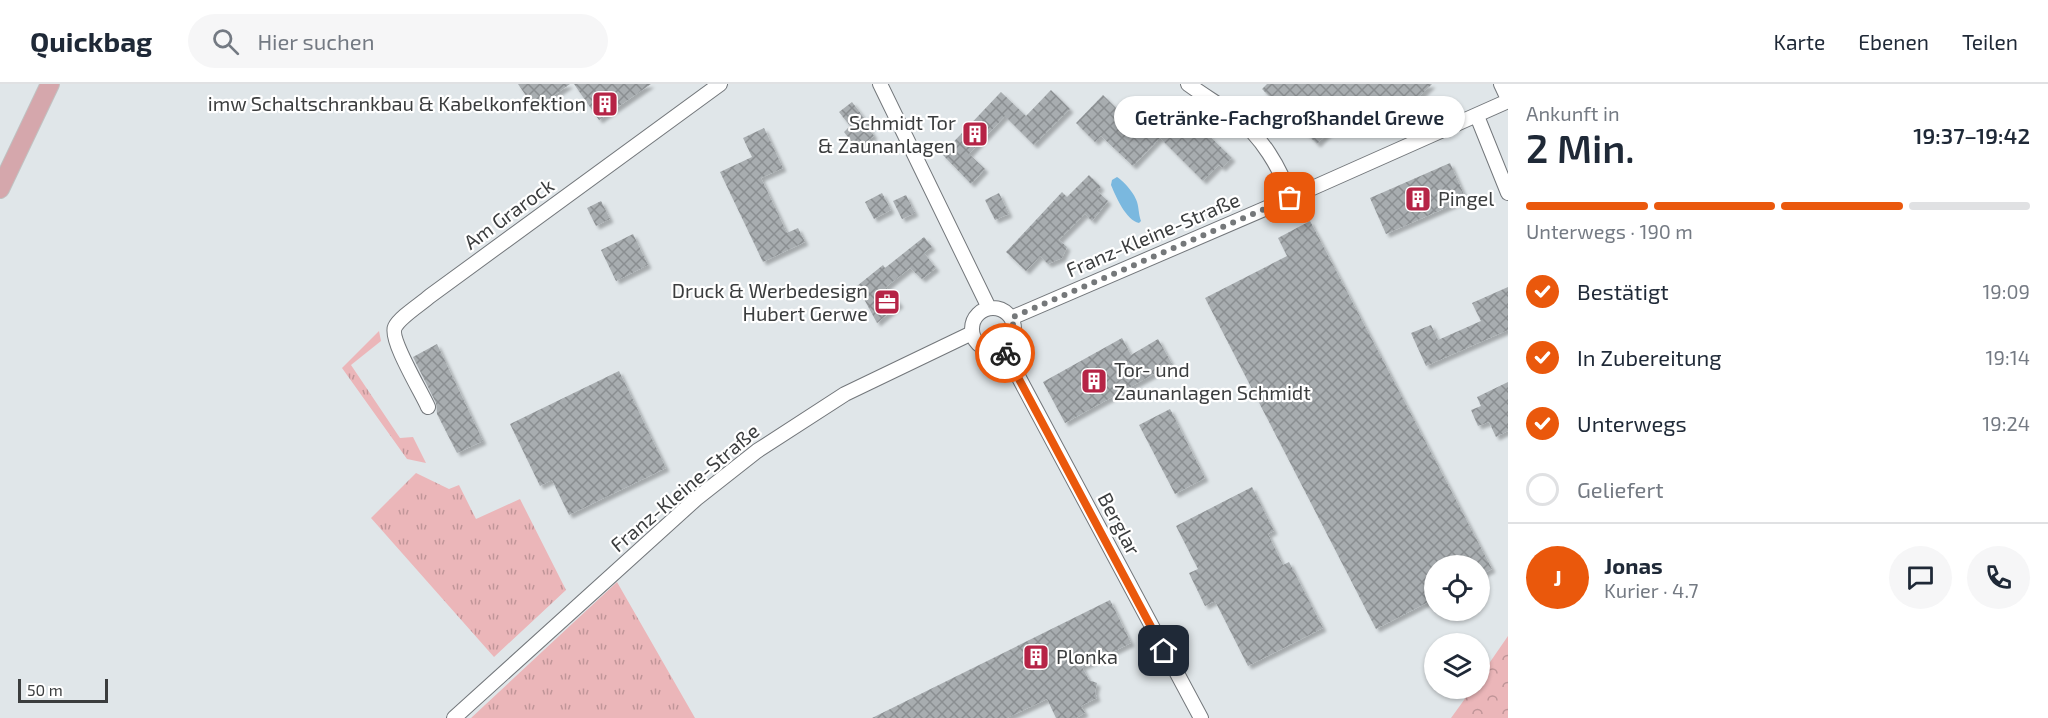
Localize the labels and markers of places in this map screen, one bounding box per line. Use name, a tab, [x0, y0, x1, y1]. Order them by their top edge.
building icon: imw Schaltschrankbau & Kabelkonfektion	[590, 89, 620, 119]
place label: imw Schaltschrankbau & Kabelkonfektion	[208, 91, 586, 115]
callout: Getränke-Fachgroßhandel Grewe	[1114, 96, 1466, 138]
place label: Schmidt Tor & Zaunanlagen	[818, 110, 956, 157]
building icon: Schmidt Tor & Zaunanlagen	[960, 119, 990, 149]
pin	[1264, 172, 1315, 223]
building icon: Pingel	[1403, 184, 1433, 214]
place label: Pingel	[1438, 186, 1494, 210]
place label: Druck & Werbedesign Hubert Gerwe	[672, 278, 868, 325]
office icon: Druck & Werbedesign Hubert Gerwe	[872, 287, 902, 317]
place label: Tor- und Zaunanlagen Schmidt	[1114, 357, 1311, 404]
building icon: Tor- und Zaunanlagen Schmidt	[1079, 366, 1109, 396]
pin	[1138, 625, 1189, 676]
building icon: Plonka	[1021, 642, 1051, 672]
place label: Plonka	[1056, 644, 1118, 668]

